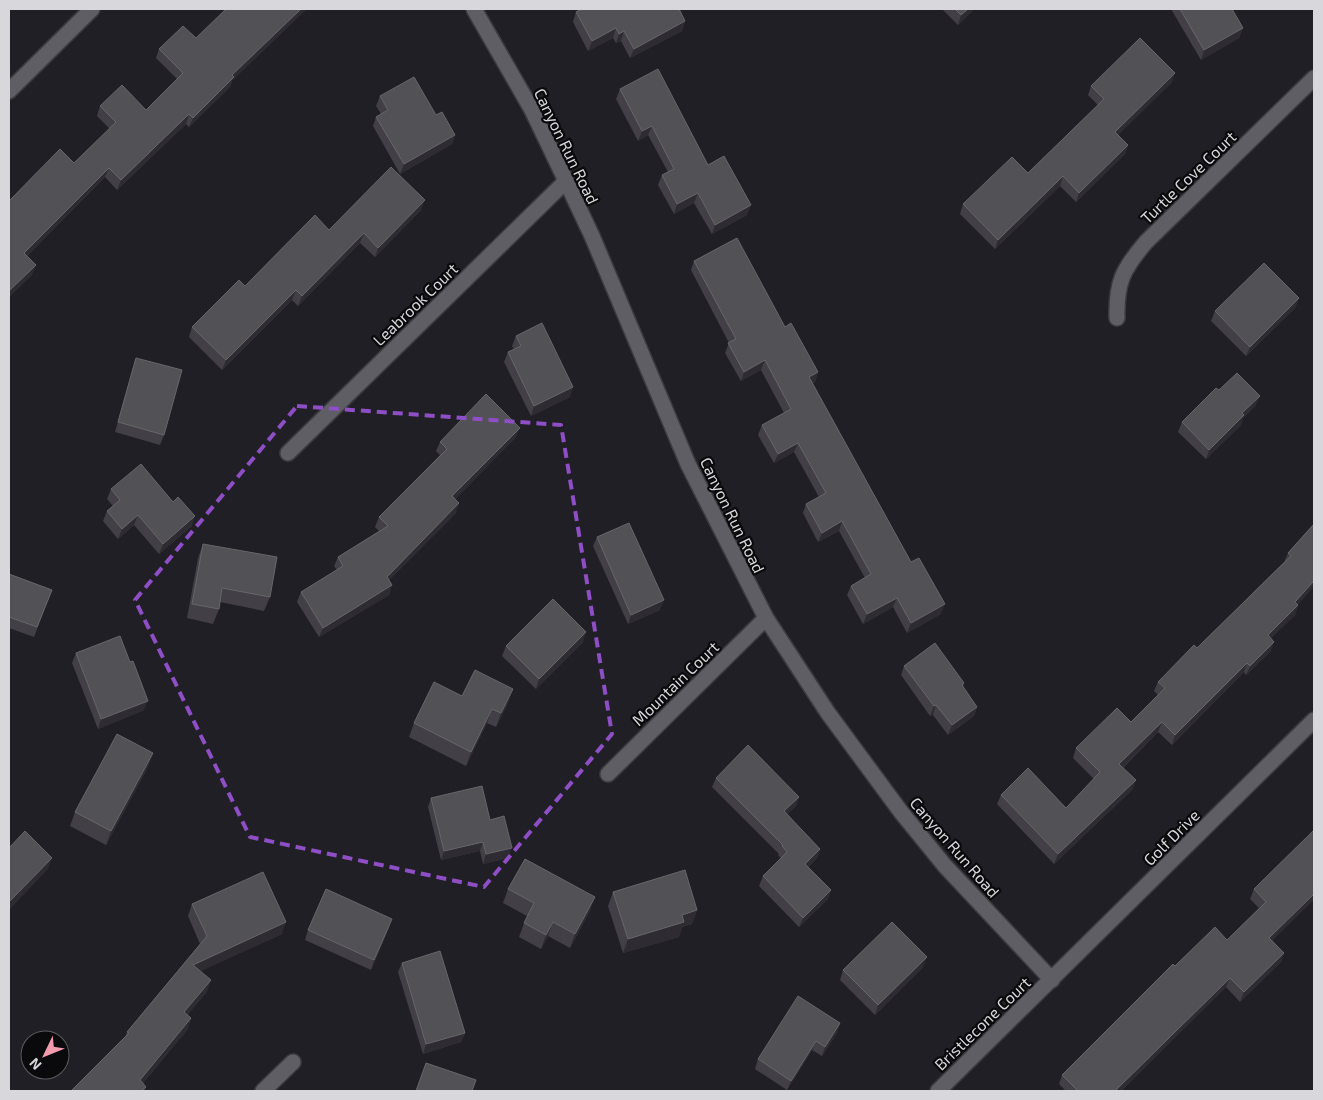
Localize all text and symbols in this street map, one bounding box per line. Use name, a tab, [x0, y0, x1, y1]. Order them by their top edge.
street label: Canyon Run Road	[531, 85, 603, 207]
street label: Turtle Cove Court	[1136, 127, 1240, 227]
street label: Leabrook Court	[369, 259, 461, 349]
street label: Canyon Run Road	[697, 454, 769, 576]
street label: Mountain Court	[628, 637, 722, 729]
street label: Canyon Run Road	[906, 793, 1004, 901]
street label: Golf Drive	[1139, 805, 1203, 869]
street label: Bristlecone Court	[930, 972, 1034, 1074]
north arrow	[20, 1030, 70, 1080]
text: N	[25, 1055, 45, 1074]

